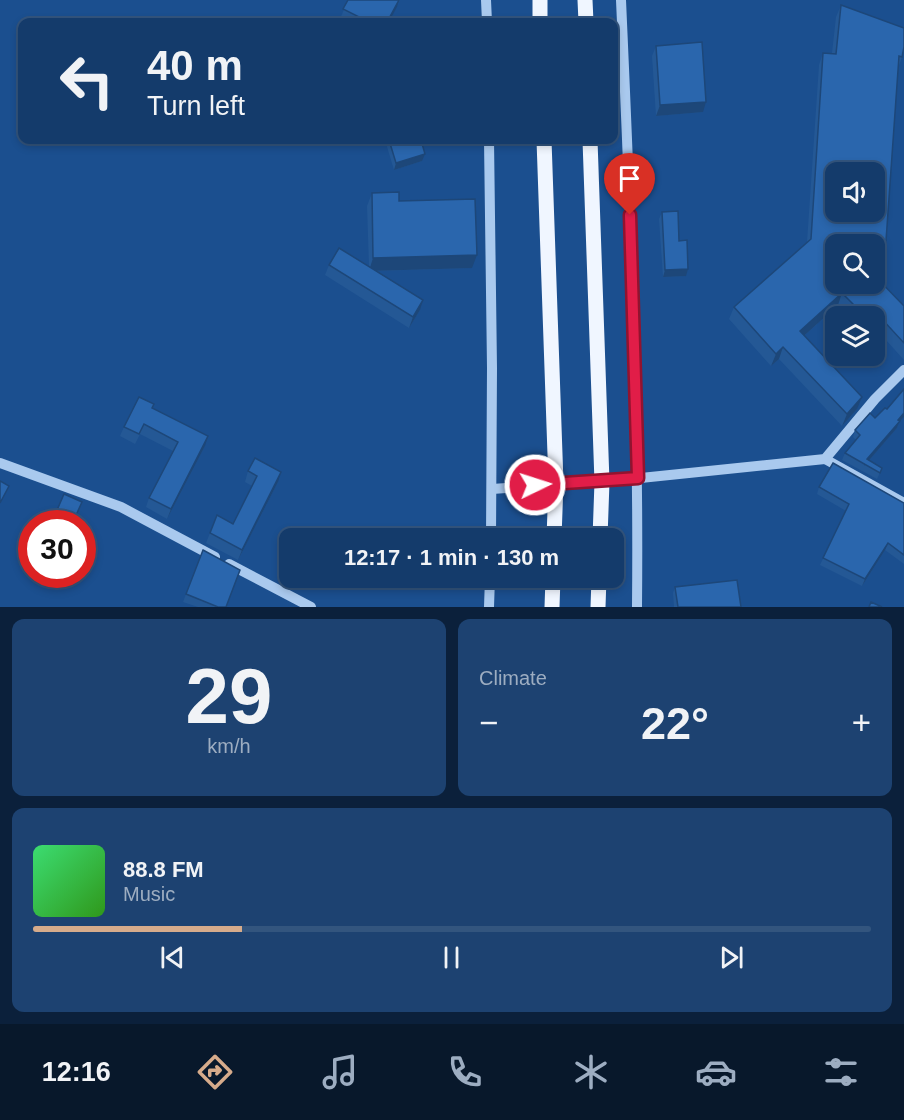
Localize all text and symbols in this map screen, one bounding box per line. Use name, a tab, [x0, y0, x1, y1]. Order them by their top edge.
icon: left	[48, 42, 126, 120]
text: 40 m	[147, 42, 243, 89]
text: Turn left	[147, 91, 245, 121]
pin	[604, 153, 655, 215]
icon: arrive	[613, 162, 646, 195]
map controls	[825, 162, 885, 366]
button: sound	[825, 162, 885, 222]
button: search	[825, 234, 885, 294]
button: layers	[825, 306, 885, 366]
position arrow	[503, 453, 567, 517]
speed limit sign: 30	[18, 510, 96, 588]
text: 12:17 · 1 min · 130 m	[344, 545, 559, 570]
text: 29	[186, 652, 272, 740]
text: Climate	[479, 667, 547, 689]
text: 22°	[641, 698, 709, 749]
text: −	[479, 704, 498, 741]
text: +	[852, 704, 871, 741]
text: km/h	[207, 735, 251, 757]
text: 88.8 FM	[123, 857, 204, 882]
text: Music	[123, 883, 175, 905]
icon: previous	[156, 941, 189, 974]
icon: pause	[435, 941, 468, 974]
icon: next	[715, 941, 748, 974]
icon: directions	[194, 1051, 236, 1093]
icon: music	[319, 1051, 361, 1093]
icon: phone	[444, 1051, 486, 1093]
icon: climate	[570, 1051, 612, 1093]
icon: car	[695, 1051, 737, 1093]
icon: filters	[820, 1051, 862, 1093]
text: 12:16	[42, 1057, 111, 1087]

